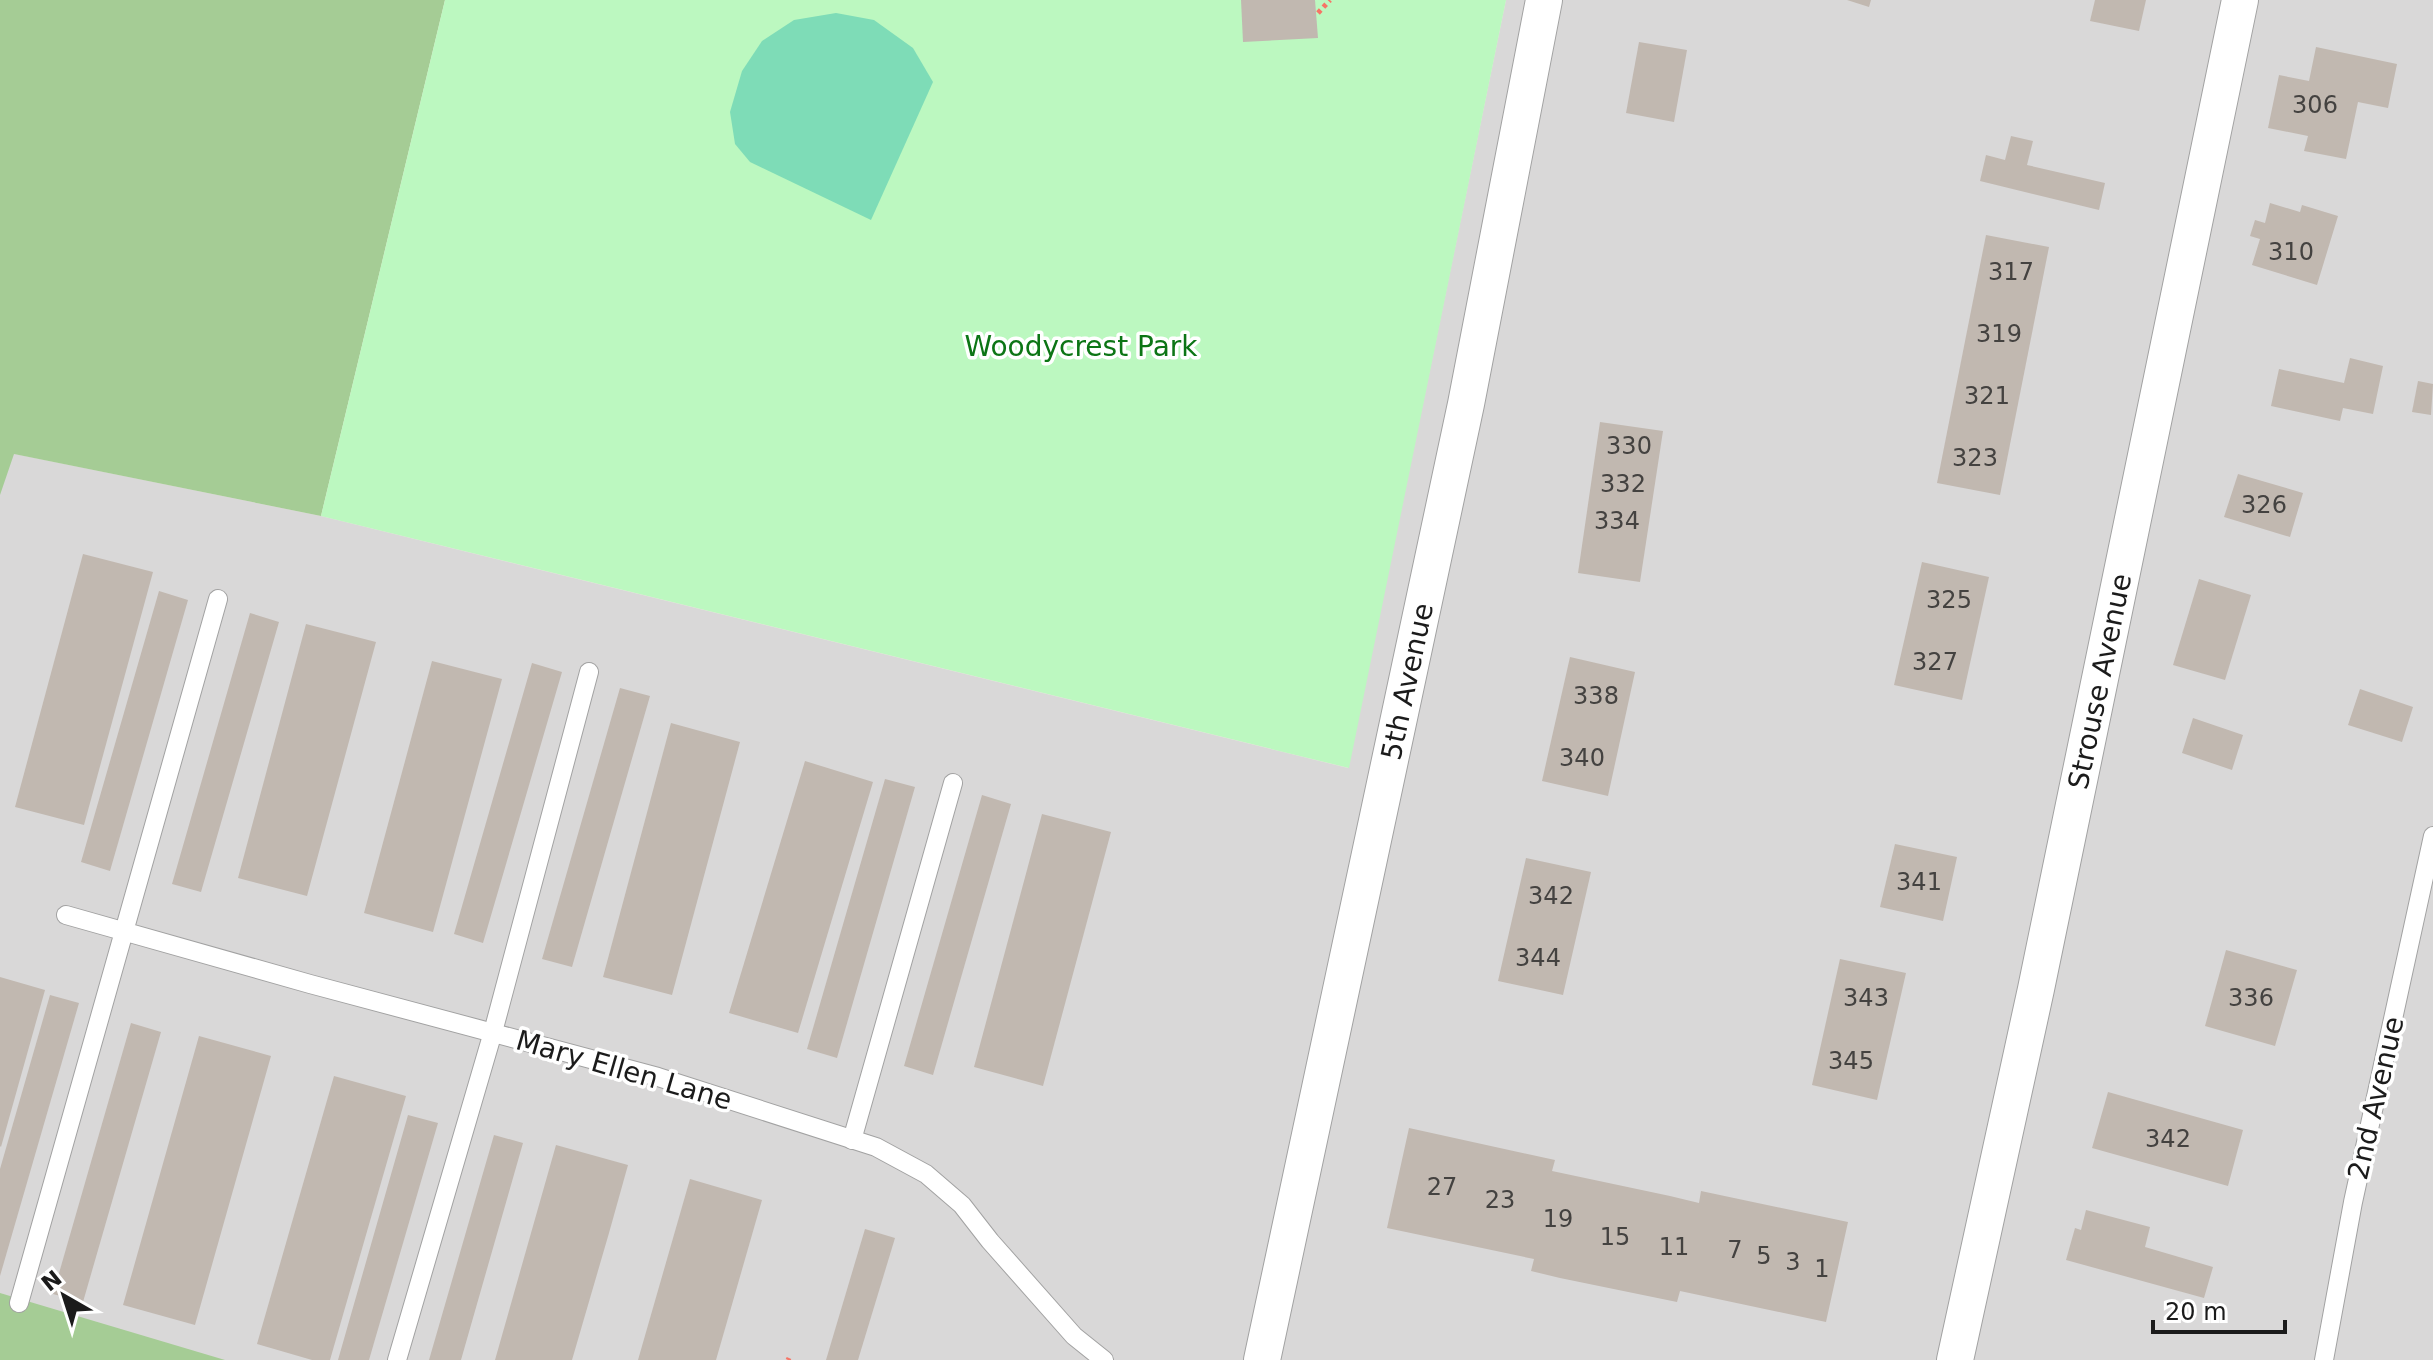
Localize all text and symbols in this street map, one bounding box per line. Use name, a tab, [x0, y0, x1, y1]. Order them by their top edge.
house number: 306	[2292, 91, 2338, 119]
house number: 310	[2268, 238, 2314, 266]
house number: 317	[1988, 258, 2034, 286]
house number: 319	[1976, 320, 2022, 348]
park label: Woodycrest Park	[964, 330, 1198, 363]
house number: 321	[1964, 382, 2010, 410]
house number: 330	[1606, 432, 1652, 460]
house number: 323	[1952, 444, 1998, 472]
house number: 332	[1600, 470, 1646, 498]
house number: 326	[2241, 491, 2287, 519]
house number: 334	[1594, 507, 1640, 535]
street label: Strouse Avenue	[2061, 570, 2138, 792]
house number: 325	[1926, 586, 1972, 614]
street label: 5th Avenue	[1374, 600, 1440, 763]
house number: 327	[1912, 648, 1958, 676]
house number: 338	[1573, 682, 1619, 710]
house number: 340	[1559, 744, 1605, 772]
house number: 341	[1896, 868, 1942, 896]
house number: 342	[1528, 882, 1574, 910]
house number: 344	[1515, 944, 1561, 972]
house number: 343	[1843, 984, 1889, 1012]
house number: 336	[2228, 984, 2274, 1012]
street label: 2nd Avenue	[2341, 1013, 2411, 1183]
street label: Mary Ellen Lane	[512, 1023, 736, 1117]
house number: 345	[1828, 1047, 1874, 1075]
house number: 342	[2145, 1125, 2191, 1153]
house number: 27	[1427, 1173, 1457, 1201]
house number: 23	[1485, 1186, 1515, 1214]
house number: 19	[1543, 1205, 1573, 1233]
house number: 15	[1600, 1223, 1630, 1251]
house number: 11	[1659, 1233, 1689, 1261]
house number: 7	[1727, 1236, 1743, 1264]
house number: 5	[1756, 1242, 1772, 1270]
house number: 3	[1785, 1248, 1801, 1276]
house number: 1	[1814, 1255, 1830, 1283]
north arrow	[24, 1256, 104, 1336]
text: N	[37, 1265, 67, 1296]
scale bar	[2153, 1284, 2285, 1334]
text: 20 m	[2165, 1298, 2227, 1326]

